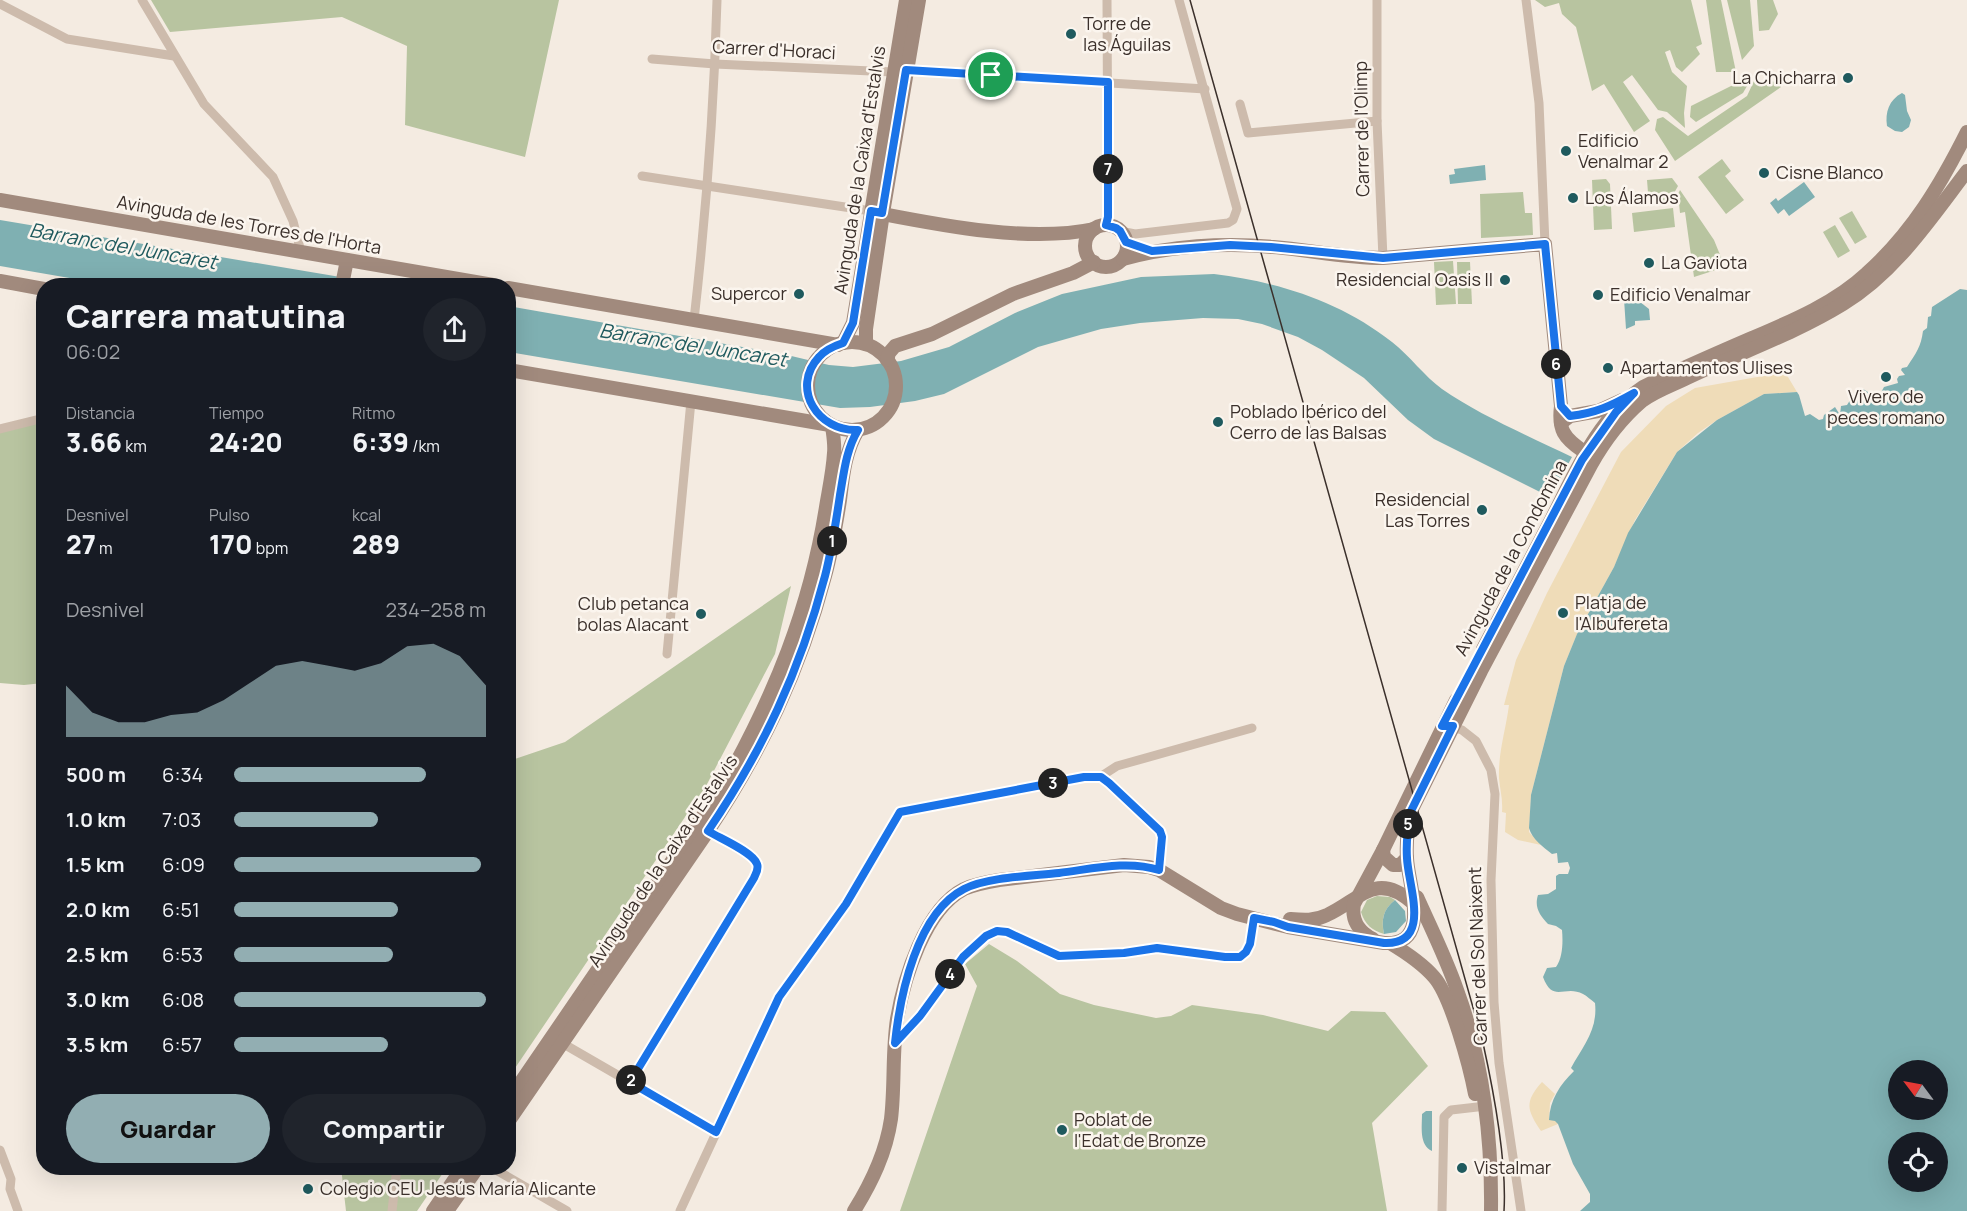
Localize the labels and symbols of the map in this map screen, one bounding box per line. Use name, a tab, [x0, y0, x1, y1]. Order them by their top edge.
place label: Torre de las Águilas	[1083, 11, 1171, 56]
marker: Torre de las Águilas	[1064, 27, 1078, 41]
street label: Carrer d'Horaci	[712, 34, 836, 64]
street label: Avinguda de la Caixa d'Estalvis	[828, 44, 891, 296]
pin	[965, 49, 1016, 100]
street label: Carrer de l'Olimp	[1348, 61, 1374, 197]
place label: La Chicharra	[1732, 65, 1836, 89]
marker: La Chicharra	[1841, 71, 1855, 85]
place label: Edificio Venalmar 2	[1578, 128, 1669, 173]
marker: Edificio Venalmar 2	[1559, 144, 1573, 158]
pin: 7	[1093, 154, 1123, 184]
place label: Cisne Blanco	[1776, 160, 1884, 184]
marker: Cisne Blanco	[1757, 166, 1771, 180]
place label: Los Álamos	[1585, 185, 1679, 209]
street label: Avinguda de les Torres de l'Horta	[115, 189, 383, 259]
marker: Los Álamos	[1566, 191, 1580, 205]
water label: Barranc del Juncaret	[27, 216, 221, 276]
place label: La Gaviota	[1661, 250, 1747, 274]
marker: La Gaviota	[1642, 256, 1656, 270]
place label: Residencial Oasis II	[1336, 267, 1493, 291]
marker: Residencial Oasis II	[1498, 273, 1512, 287]
place label: Supercor	[711, 281, 788, 305]
place label: Edificio Venalmar	[1610, 282, 1751, 306]
marker: Supercor	[792, 287, 806, 301]
marker: Edificio Venalmar	[1591, 288, 1605, 302]
water label: Barranc del Juncaret	[597, 316, 791, 373]
pin: 6	[1541, 349, 1571, 379]
place label: Apartamentos Ulises	[1620, 355, 1793, 379]
marker: Apartamentos Ulises	[1601, 361, 1615, 375]
marker: Vivero de peces romano	[1879, 370, 1893, 384]
place label: Vivero de peces romano	[1827, 384, 1945, 429]
place label: Poblado Ibérico del Cerro de las Balsas	[1230, 399, 1387, 444]
marker: Poblado Ibérico del Cerro de las Balsas	[1211, 415, 1225, 429]
street label: Avinguda de la Condomina	[1448, 455, 1572, 660]
place label: Residencial Las Torres	[1375, 487, 1470, 532]
marker: Residencial Las Torres	[1475, 503, 1489, 517]
pin: 1	[817, 526, 847, 556]
place label: Platja de l'Albufereta	[1575, 590, 1668, 635]
place label: Club petanca bolas Alacant	[577, 591, 689, 636]
marker: Platja de l'Albufereta	[1556, 606, 1570, 620]
marker: Club petanca bolas Alacant	[694, 607, 708, 621]
street label: Avinguda de la Caixa d'Estalvis	[582, 750, 742, 971]
pin: 3	[1038, 768, 1068, 798]
pin: 5	[1393, 809, 1423, 839]
street label: Carrer del Sol Naixent	[1462, 866, 1492, 1046]
pin: 4	[935, 959, 965, 989]
north arrow	[1888, 1060, 1948, 1120]
pin: 2	[616, 1065, 646, 1095]
place label: Poblat de l'Edat de Bronze	[1074, 1107, 1206, 1152]
marker: Poblat de l'Edat de Bronze	[1055, 1123, 1069, 1137]
place label: Vistalmar	[1474, 1155, 1552, 1179]
marker: Vistalmar	[1455, 1161, 1469, 1175]
place label: Colegio CEU Jesús María Alicante	[320, 1176, 596, 1200]
marker: Colegio CEU Jesús María Alicante	[301, 1182, 315, 1196]

